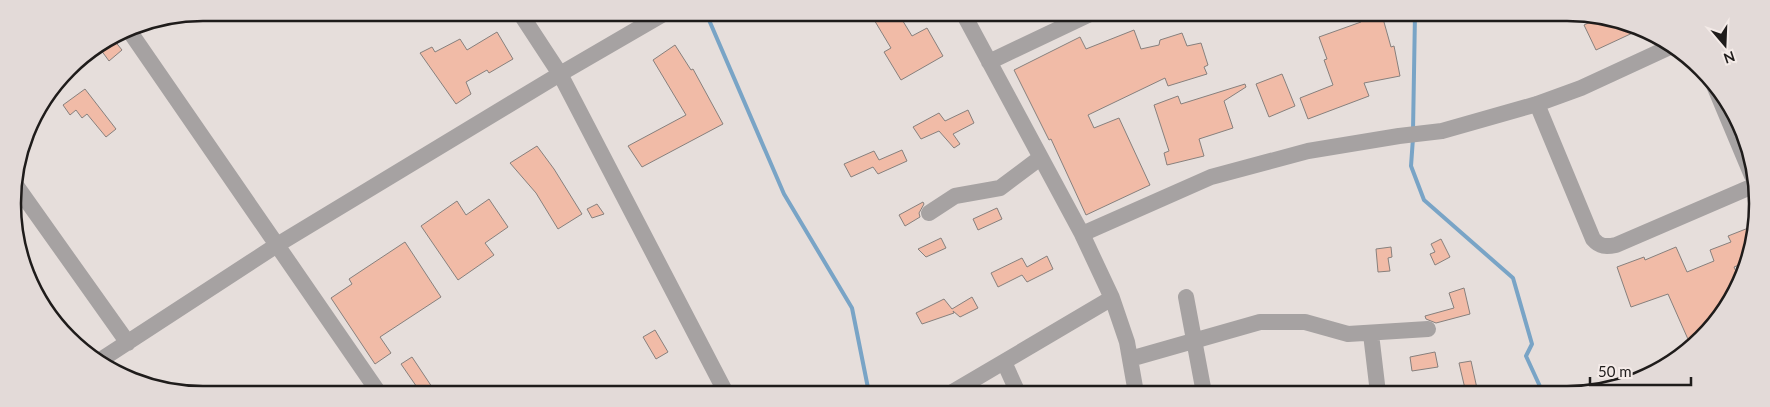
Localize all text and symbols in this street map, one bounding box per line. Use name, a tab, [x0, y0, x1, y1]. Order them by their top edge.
north arrow	[1700, 20, 1750, 70]
text: N	[1722, 48, 1737, 68]
scale bar	[1590, 354, 1691, 386]
text: 50 m	[1598, 362, 1632, 380]

